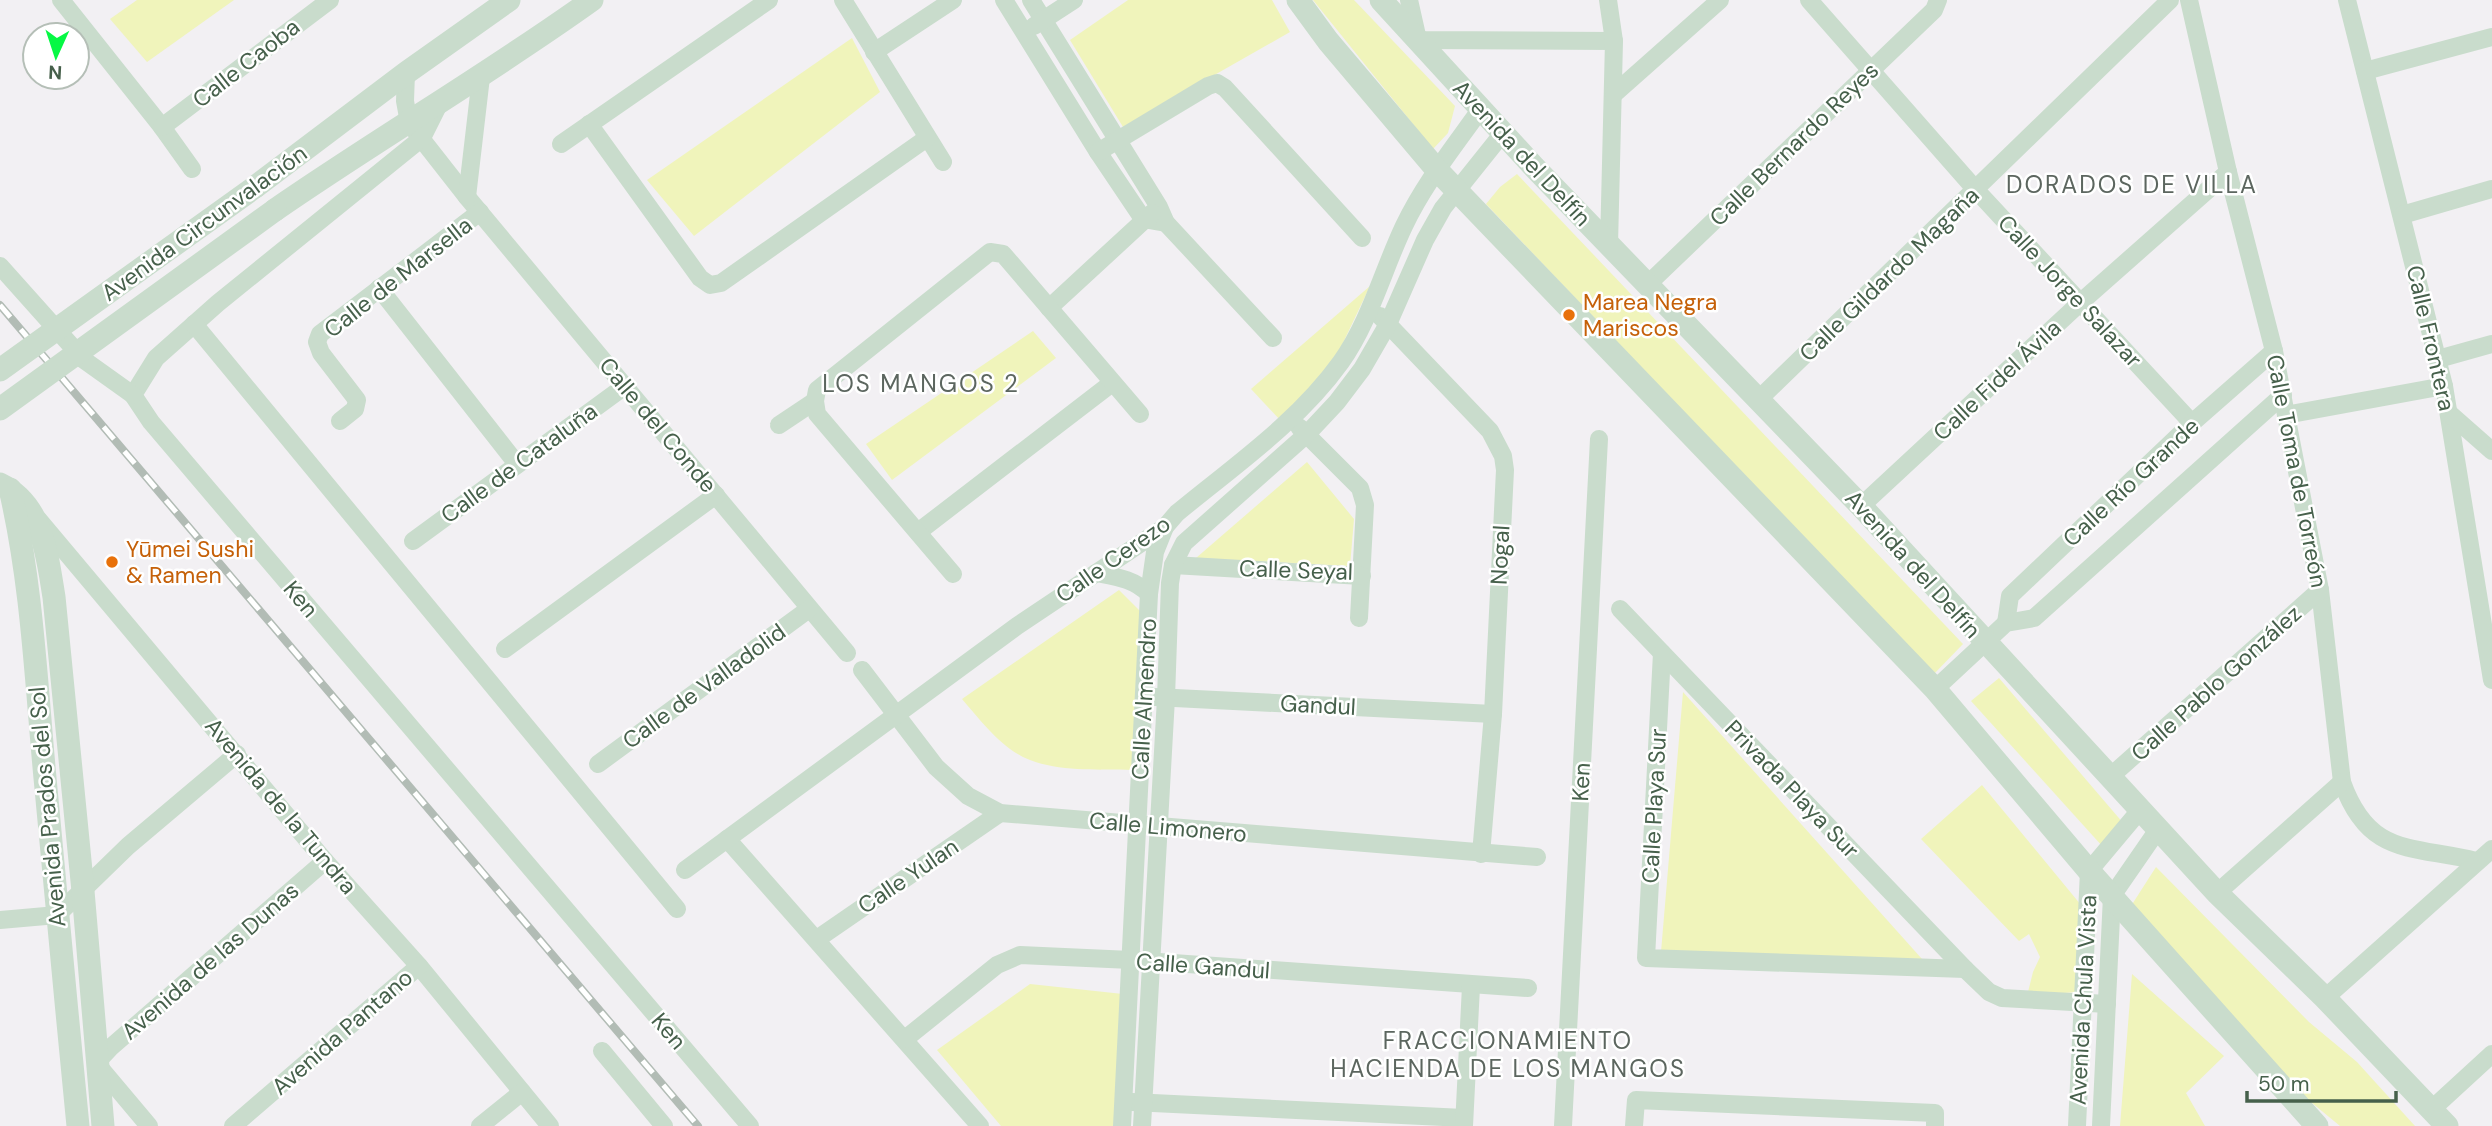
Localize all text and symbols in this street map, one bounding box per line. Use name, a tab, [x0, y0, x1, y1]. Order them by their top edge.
street label: Calle Caoba	[186, 12, 306, 114]
north arrow	[21, 21, 91, 91]
street label: Calle Bernardo Reyes	[1703, 55, 1885, 233]
text: N	[48, 60, 63, 85]
street label: Avenida del Delfín	[1446, 74, 1598, 232]
street label: Avenida Circunvalación	[95, 138, 313, 308]
district label: DORADOS DE VILLA	[2006, 169, 2258, 200]
street label: Calle Gildardo Magaña	[1793, 180, 1985, 368]
street label: Calle Jorge Salazar	[1991, 208, 2149, 374]
street label: Calle de Marsella	[318, 210, 478, 344]
street label: Calle Frontera	[2400, 262, 2462, 414]
place label: Marea Negra Mariscos	[1583, 287, 1717, 343]
marker: Marea Negra Mariscos	[1561, 307, 1577, 323]
street label: Calle Fidel Ávila	[1927, 313, 2067, 447]
street label: Calle del Conde	[593, 351, 723, 499]
street label: Calle Toma de Torreón	[2260, 352, 2334, 590]
district label: LOS MANGOS 2	[822, 368, 1020, 399]
street label: Calle de Cataluña	[435, 396, 603, 530]
street label: Calle Río Grande	[2056, 411, 2206, 553]
street label: Avenida del Delfín	[1838, 484, 1988, 644]
street label: Calle Cerezo	[1050, 508, 1176, 610]
street label: Nogal	[1483, 524, 1517, 586]
place label: Yūmei Sushi & Ramen	[126, 534, 254, 590]
street label: Calle Seyal	[1238, 553, 1354, 587]
marker: Yūmei Sushi & Ramen	[104, 554, 120, 570]
street label: Ken	[277, 574, 325, 624]
street label: Calle Pablo González	[2125, 599, 2307, 767]
street label: Calle de Valladolid	[616, 617, 792, 755]
street label: Calle Almendro	[1125, 617, 1163, 781]
street label: Avenida Prados del Sol	[22, 685, 72, 929]
street label: Gandul	[1279, 688, 1357, 722]
street label: Avenida de la Tundra	[198, 712, 364, 900]
street label: Privada Playa Sur	[1718, 714, 1866, 864]
street label: Calle Playa Sur	[1635, 728, 1673, 884]
street label: Ken	[1565, 762, 1597, 802]
street label: Calle Limonero	[1088, 805, 1248, 849]
street label: Calle Yulan	[852, 831, 964, 921]
street label: Avenida de las Dunas	[115, 876, 305, 1046]
street label: Avenida Chula Vista	[2063, 894, 2103, 1106]
street label: Calle Gandul	[1135, 946, 1271, 986]
street label: Avenida Pantano	[265, 962, 419, 1102]
street label: Ken	[645, 1006, 693, 1056]
district label: FRACCIONAMIENTO HACIENDA DE LOS MANGOS	[1330, 1025, 1686, 1084]
scale bar	[2247, 1060, 2396, 1104]
text: 50 m	[2258, 1070, 2309, 1098]

